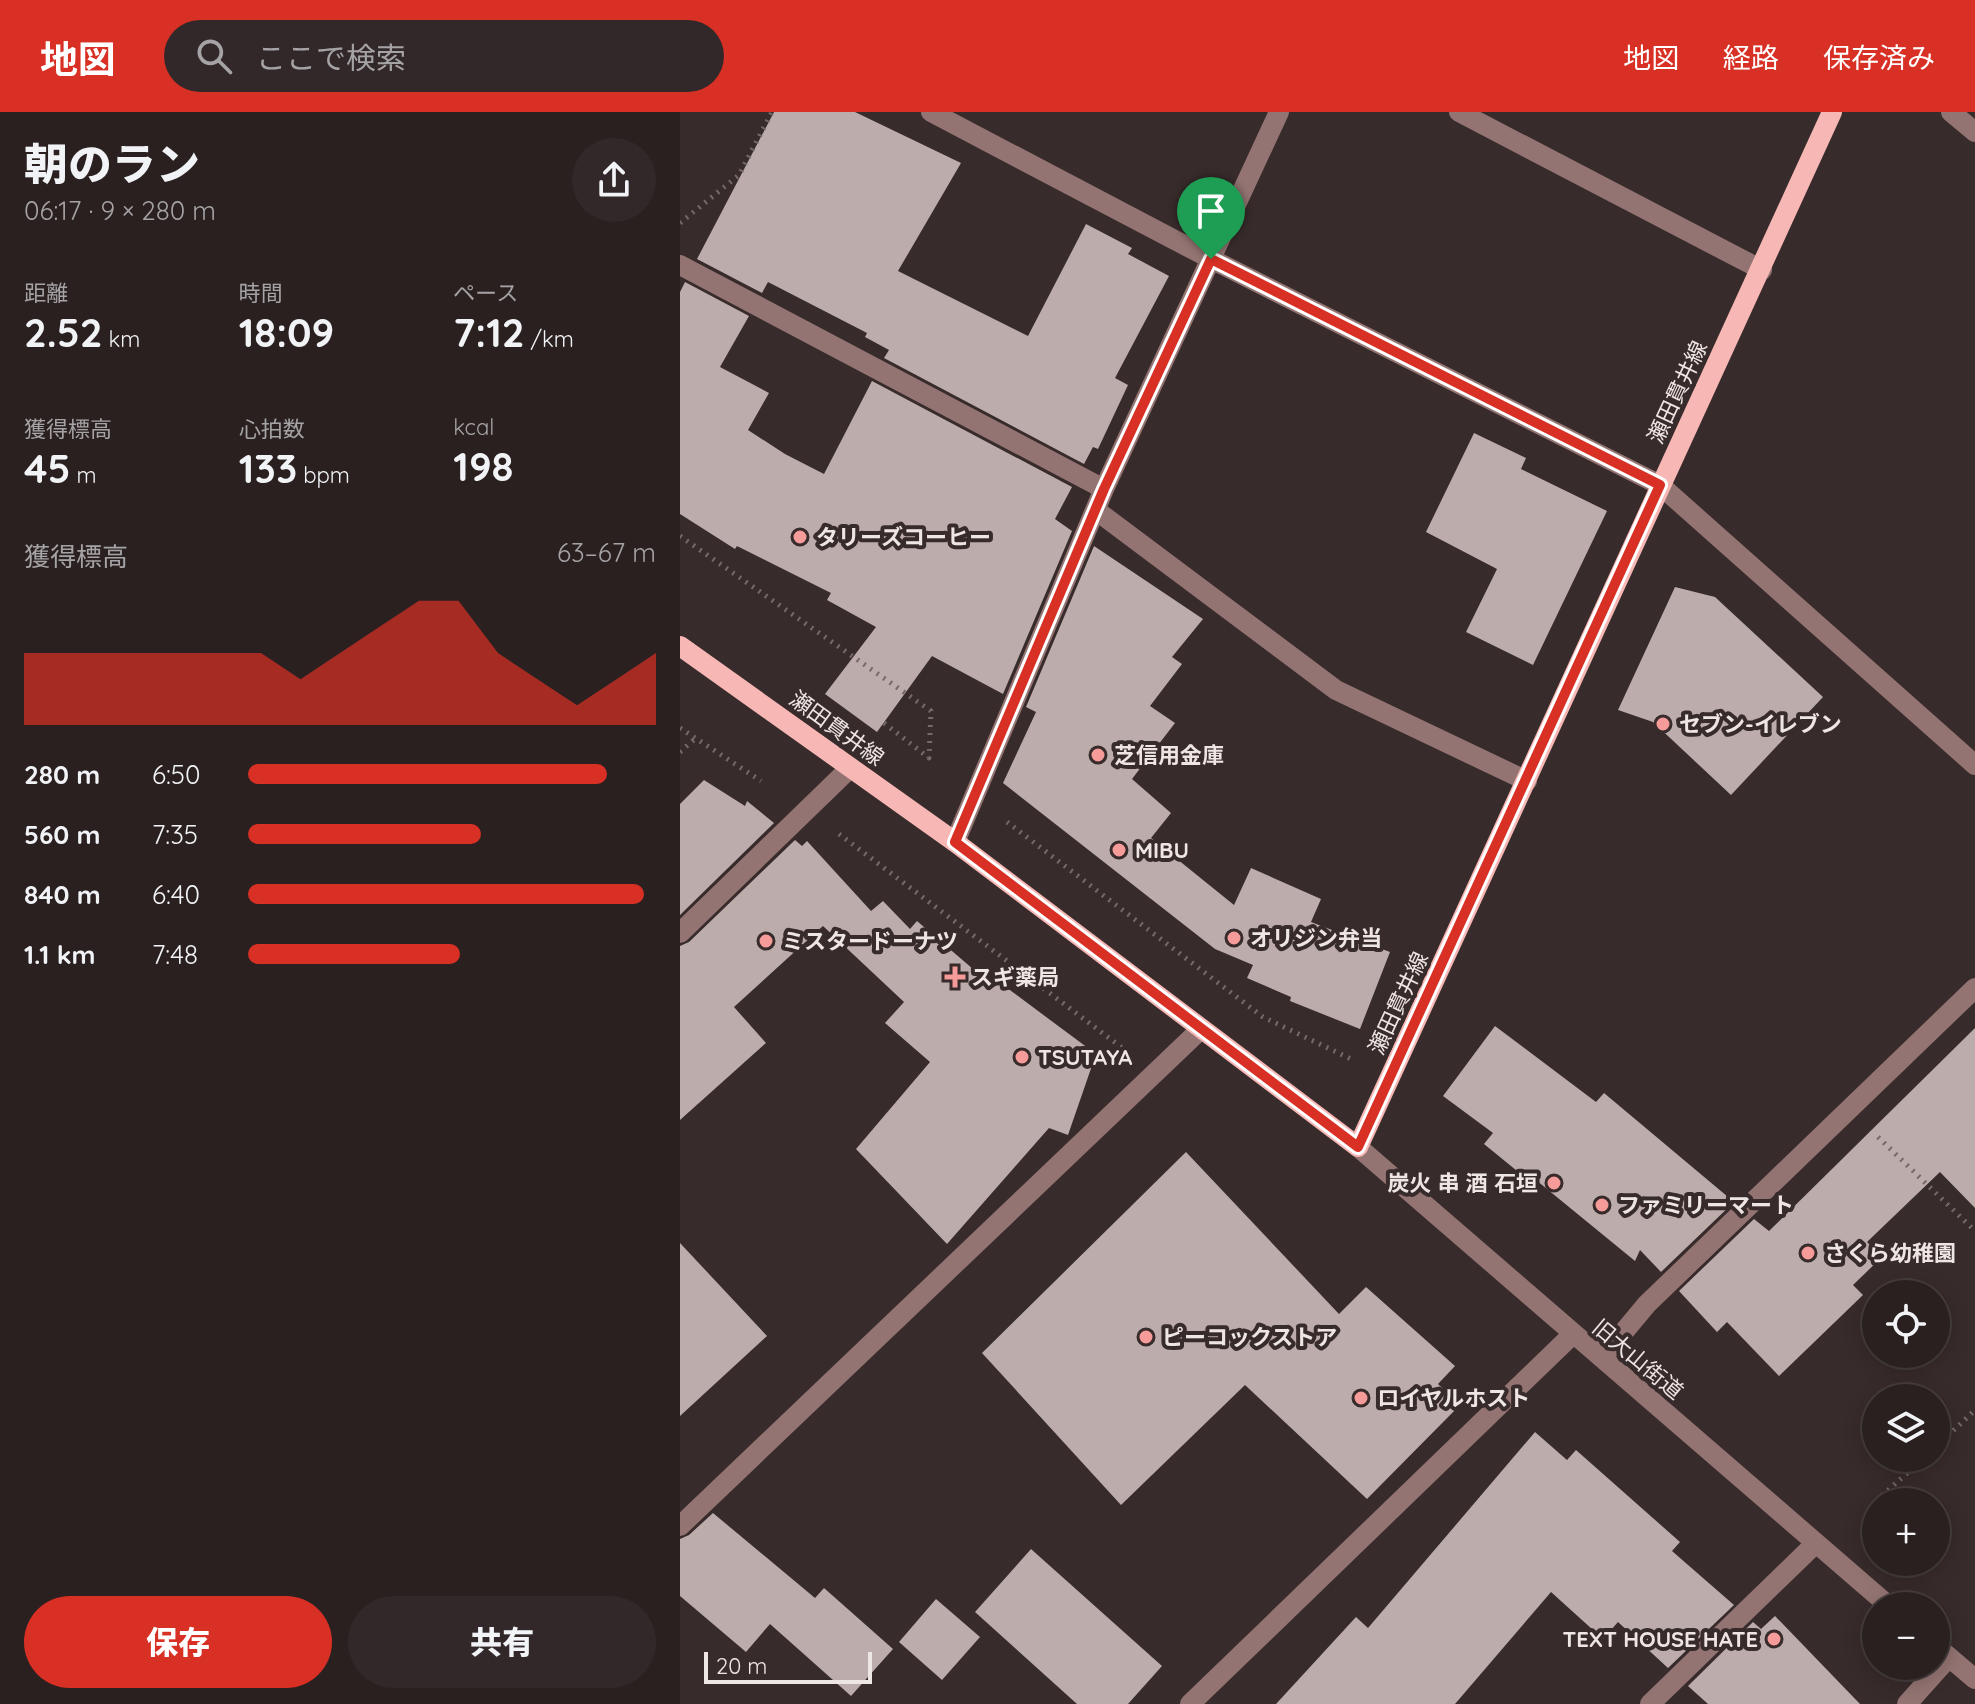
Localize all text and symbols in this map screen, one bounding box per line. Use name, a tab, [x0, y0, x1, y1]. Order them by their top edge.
search box	[164, 20, 724, 92]
icon: search	[192, 34, 236, 78]
text: 地図	[40, 35, 116, 83]
text: ここで検索	[256, 39, 406, 77]
text: 地図	[1623, 40, 1679, 75]
text: 経路	[1723, 40, 1779, 75]
text: 保存済み	[1823, 40, 1935, 75]
text: 朝のラン	[24, 136, 200, 191]
button: share	[572, 138, 656, 222]
pin	[1177, 177, 1245, 259]
icon: arrive	[1189, 189, 1233, 233]
text: 06:17 · 9 × 280 m	[24, 194, 216, 227]
text: 距離	[24, 279, 68, 307]
text: 時間	[239, 279, 283, 307]
text: ペース	[453, 279, 518, 307]
text: 2.52	[24, 307, 103, 357]
text: 18:09	[239, 307, 334, 357]
text: 7:12	[453, 307, 525, 357]
text: km	[103, 325, 140, 353]
text: /km	[525, 325, 574, 353]
street label: 瀬田貫井線	[1641, 336, 1713, 448]
text: kcal	[453, 413, 494, 441]
text: 獲得標高	[24, 415, 112, 443]
text: 心拍数	[239, 415, 305, 443]
text: 198	[453, 441, 514, 491]
text: 45	[24, 443, 71, 493]
text: 133	[239, 443, 297, 493]
text: m	[71, 461, 97, 489]
text: bpm	[297, 461, 350, 489]
place label: タリーズコーヒー	[816, 523, 991, 551]
marker: タリーズコーヒー	[791, 528, 809, 546]
text: 63–67 m	[557, 536, 656, 569]
text: 獲得標高	[24, 540, 128, 573]
street label: 瀬田貫井線	[784, 684, 890, 772]
place label: セブン-イレブン	[1679, 710, 1842, 738]
marker: セブン-イレブン	[1654, 715, 1672, 733]
place label: 芝信用金庫	[1114, 741, 1224, 769]
marker: 芝信用金庫	[1089, 746, 1107, 764]
text: 280 m	[24, 758, 100, 791]
text: 6:50	[152, 758, 201, 791]
text: 560 m	[24, 818, 101, 851]
text: 7:35	[152, 818, 198, 851]
place label: MIBU	[1135, 836, 1189, 864]
marker: MIBU	[1110, 841, 1128, 859]
text: 840 m	[24, 878, 101, 911]
text: 6:40	[152, 878, 200, 911]
place label: オリジン弁当	[1250, 924, 1382, 952]
place label: ミスタードーナツ	[782, 927, 958, 955]
marker: オリジン弁当	[1225, 929, 1243, 947]
marker: ミスタードーナツ	[757, 932, 775, 950]
text: 1.1 km	[24, 938, 95, 971]
text: 7:48	[152, 938, 198, 971]
street label: 瀬田貫井線	[1362, 947, 1434, 1059]
place label: スギ薬局	[971, 963, 1059, 991]
marker: スギ薬局	[946, 968, 964, 986]
place label: TSUTAYA	[1038, 1043, 1132, 1071]
marker: TSUTAYA	[1013, 1048, 1031, 1066]
place label: 炭火 串 酒 石垣	[1388, 1169, 1538, 1197]
marker: 炭火 串 酒 石垣	[1545, 1174, 1563, 1192]
place label: ファミリーマート	[1618, 1191, 1794, 1219]
marker: ファミリーマート	[1593, 1196, 1611, 1214]
place label: さくら幼稚園	[1824, 1239, 1956, 1267]
marker: さくら幼稚園	[1799, 1244, 1817, 1262]
map controls	[1862, 1280, 1950, 1680]
button: locate	[1862, 1280, 1950, 1368]
street label: 旧大山街道	[1587, 1313, 1689, 1405]
place label: ピーコックストア	[1162, 1323, 1337, 1351]
marker: ピーコックストア	[1137, 1328, 1155, 1346]
place label: ロイヤルホスト	[1377, 1384, 1530, 1412]
button: layers	[1862, 1384, 1950, 1472]
marker: ロイヤルホスト	[1352, 1389, 1370, 1407]
button: +	[1862, 1488, 1950, 1576]
button: −	[1862, 1592, 1950, 1680]
button: 保存	[24, 1596, 332, 1688]
button: 共有	[348, 1596, 656, 1688]
place label: TEXT HOUSE HATE	[1562, 1625, 1758, 1653]
marker: TEXT HOUSE HATE	[1765, 1630, 1783, 1648]
scale bar	[704, 1648, 872, 1684]
text: 20 m	[716, 1652, 767, 1680]

